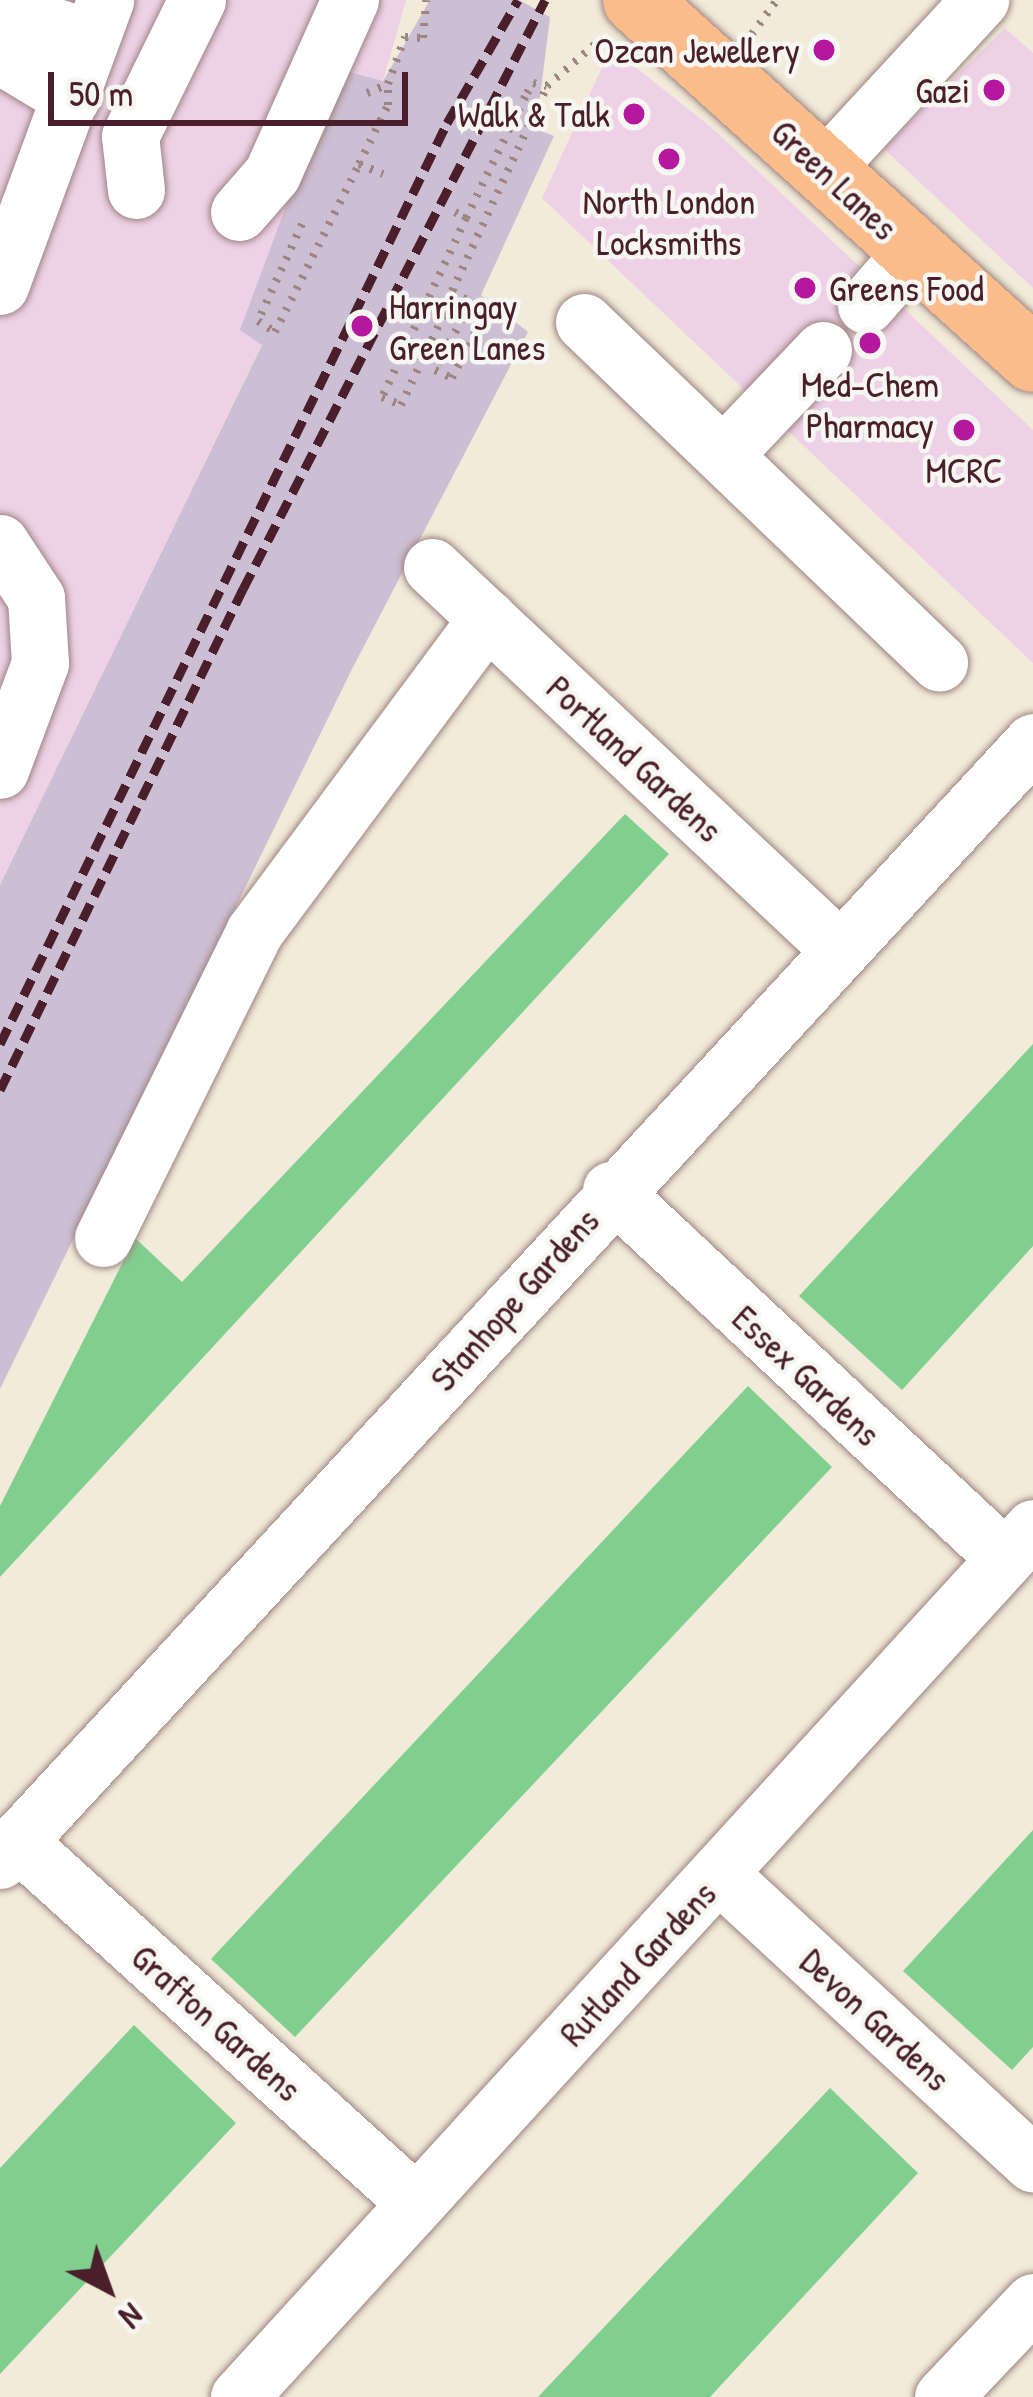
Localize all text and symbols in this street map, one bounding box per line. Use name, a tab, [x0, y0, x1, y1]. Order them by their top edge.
place label: Ozcan Jewellery	[594, 28, 800, 72]
marker: Ozcan Jewellery	[811, 37, 837, 63]
scale bar	[54, 48, 414, 122]
text: 50 m	[69, 68, 133, 117]
place label: Gazi	[915, 68, 970, 112]
marker: Gazi	[981, 77, 1007, 103]
place label: Walk & Talk	[458, 92, 610, 136]
marker: Walk & Talk	[621, 101, 647, 127]
street label: Green Lanes	[763, 110, 907, 248]
marker: North London Locksmiths	[656, 146, 682, 172]
place label: North London Locksmiths	[583, 178, 755, 263]
place label: Greens Food	[829, 266, 984, 310]
marker: Greens Food	[792, 275, 818, 301]
place label: Harringay Green Lanes	[389, 283, 545, 368]
marker: Harringay Green Lanes	[346, 310, 378, 342]
marker: Med-Chem Pharmacy	[857, 330, 883, 356]
place label: Med-Chem Pharmacy	[801, 361, 939, 446]
marker: MCRC	[951, 417, 977, 443]
place label: MCRC	[925, 448, 1003, 492]
street label: Portland Gardens	[538, 666, 732, 850]
street label: Stanhope Gardens	[421, 1199, 607, 1399]
street label: Essex Gardens	[724, 1296, 890, 1454]
street label: Rutland Gardens	[550, 1872, 724, 2054]
street label: Grafton Gardens	[123, 1935, 311, 2109]
street label: Devon Gardens	[792, 1939, 960, 2099]
north arrow	[48, 2229, 168, 2349]
text: N	[111, 2294, 153, 2339]

